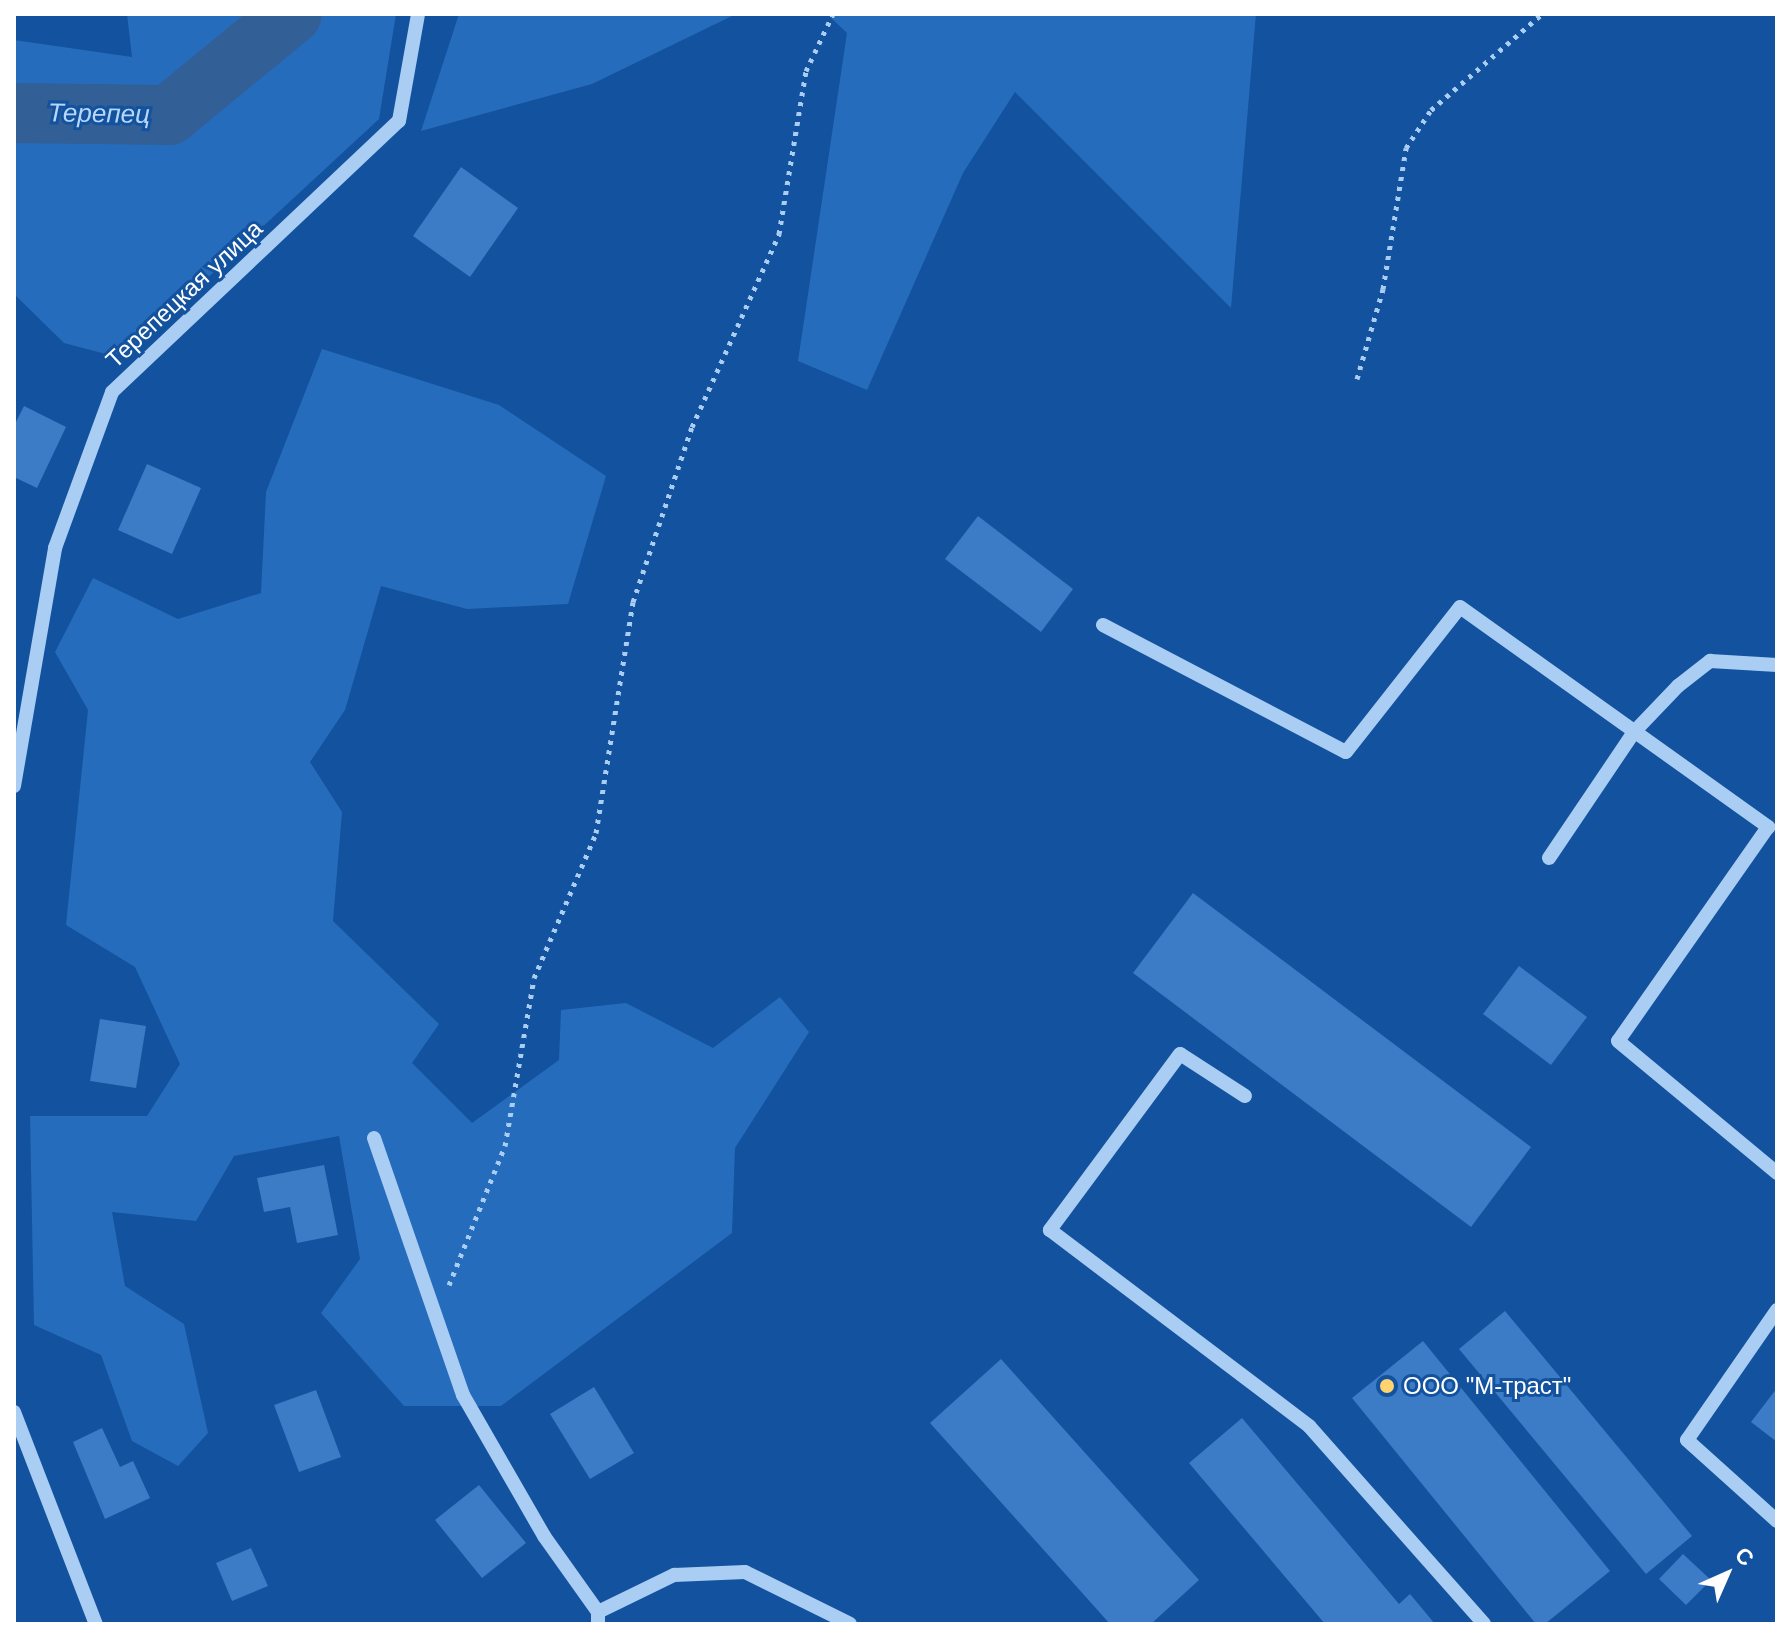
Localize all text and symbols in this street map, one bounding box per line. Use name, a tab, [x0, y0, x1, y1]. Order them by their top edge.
water label: Терепец	[48, 98, 150, 130]
street label: Терепецкая улица	[100, 214, 268, 374]
place label: ООО "М-траст"	[1403, 1372, 1571, 1400]
marker: ООО "М-траст"	[1378, 1377, 1396, 1395]
north arrow	[1687, 1534, 1767, 1614]
text: С	[1730, 1542, 1759, 1571]

